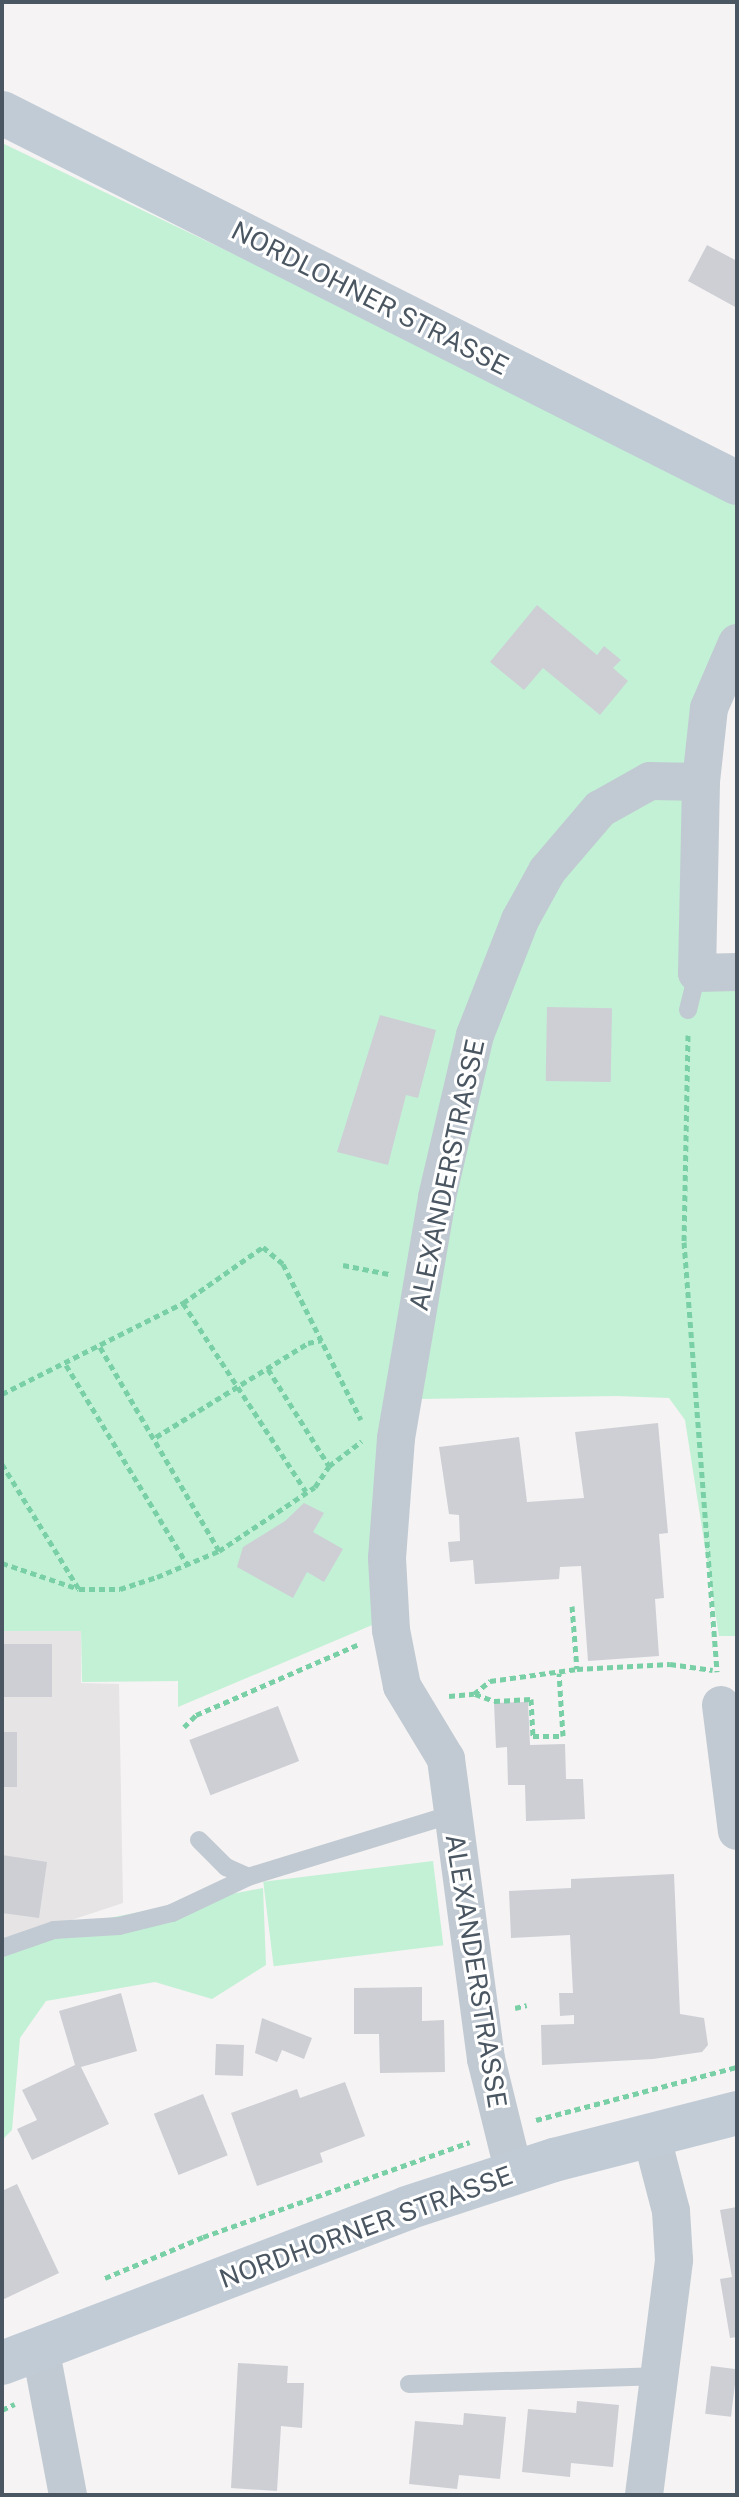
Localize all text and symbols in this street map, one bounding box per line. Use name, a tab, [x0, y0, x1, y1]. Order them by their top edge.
street label: NORDLOHNER STRASSE	[226, 214, 514, 382]
street label: ALEXANDERSTRASSE	[403, 1036, 491, 1314]
street label: ALEXANDERSTRASSE	[439, 1832, 513, 2110]
street label: NORDHORNER STRASSE	[215, 2159, 517, 2295]

